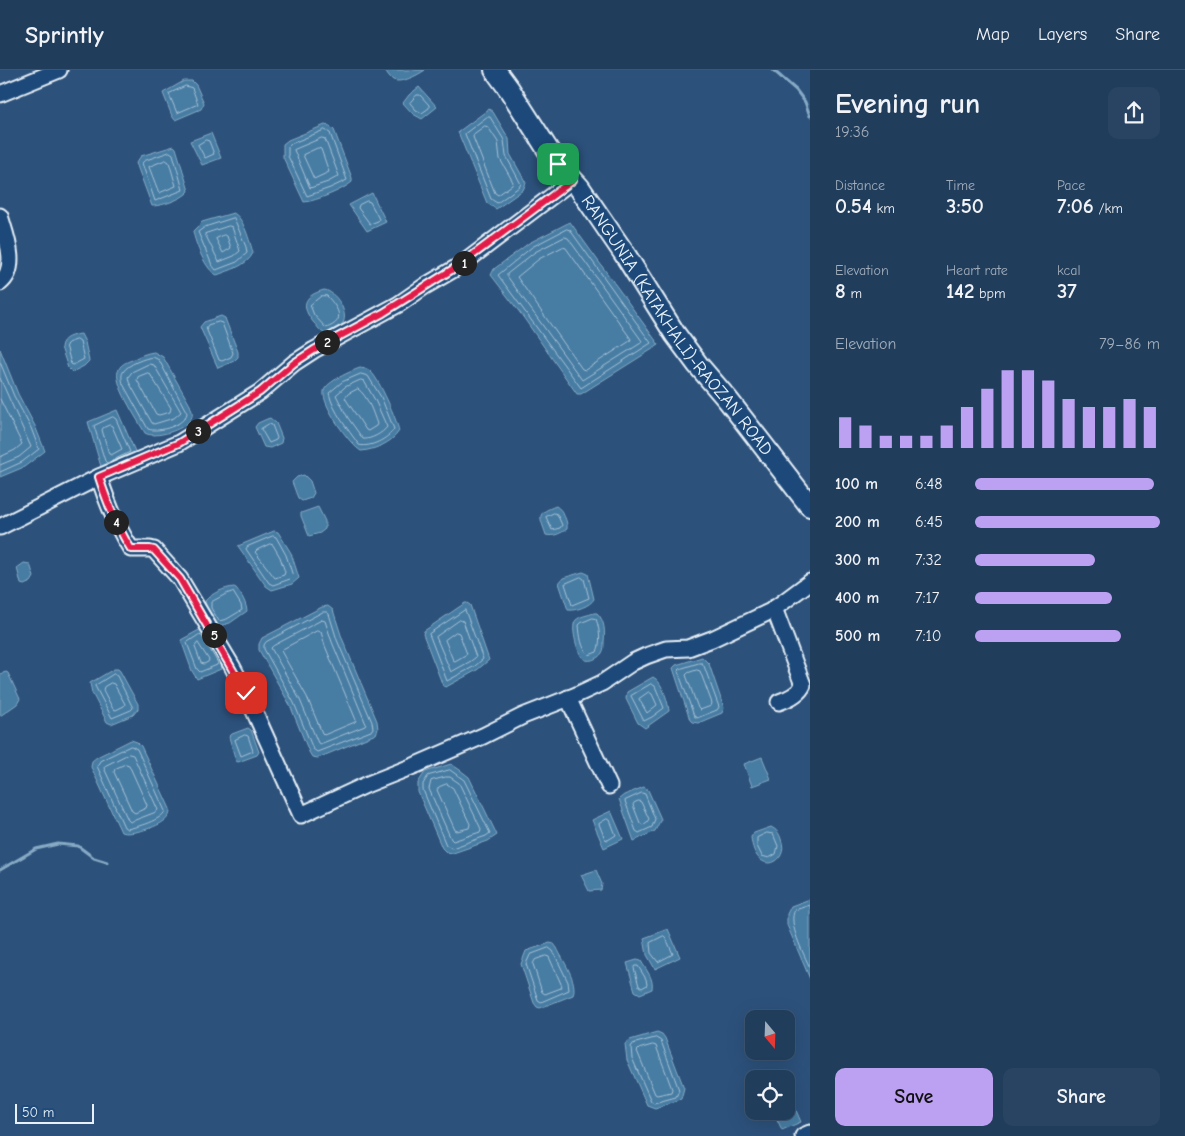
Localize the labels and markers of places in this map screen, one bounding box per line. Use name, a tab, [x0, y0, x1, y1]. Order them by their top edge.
pin	[537, 143, 579, 185]
pin: 1	[452, 250, 476, 276]
pin: 2	[314, 330, 340, 354]
pin: 3	[186, 418, 210, 444]
pin: 4	[104, 510, 128, 534]
pin: 5	[202, 622, 226, 648]
pin	[225, 672, 267, 714]

